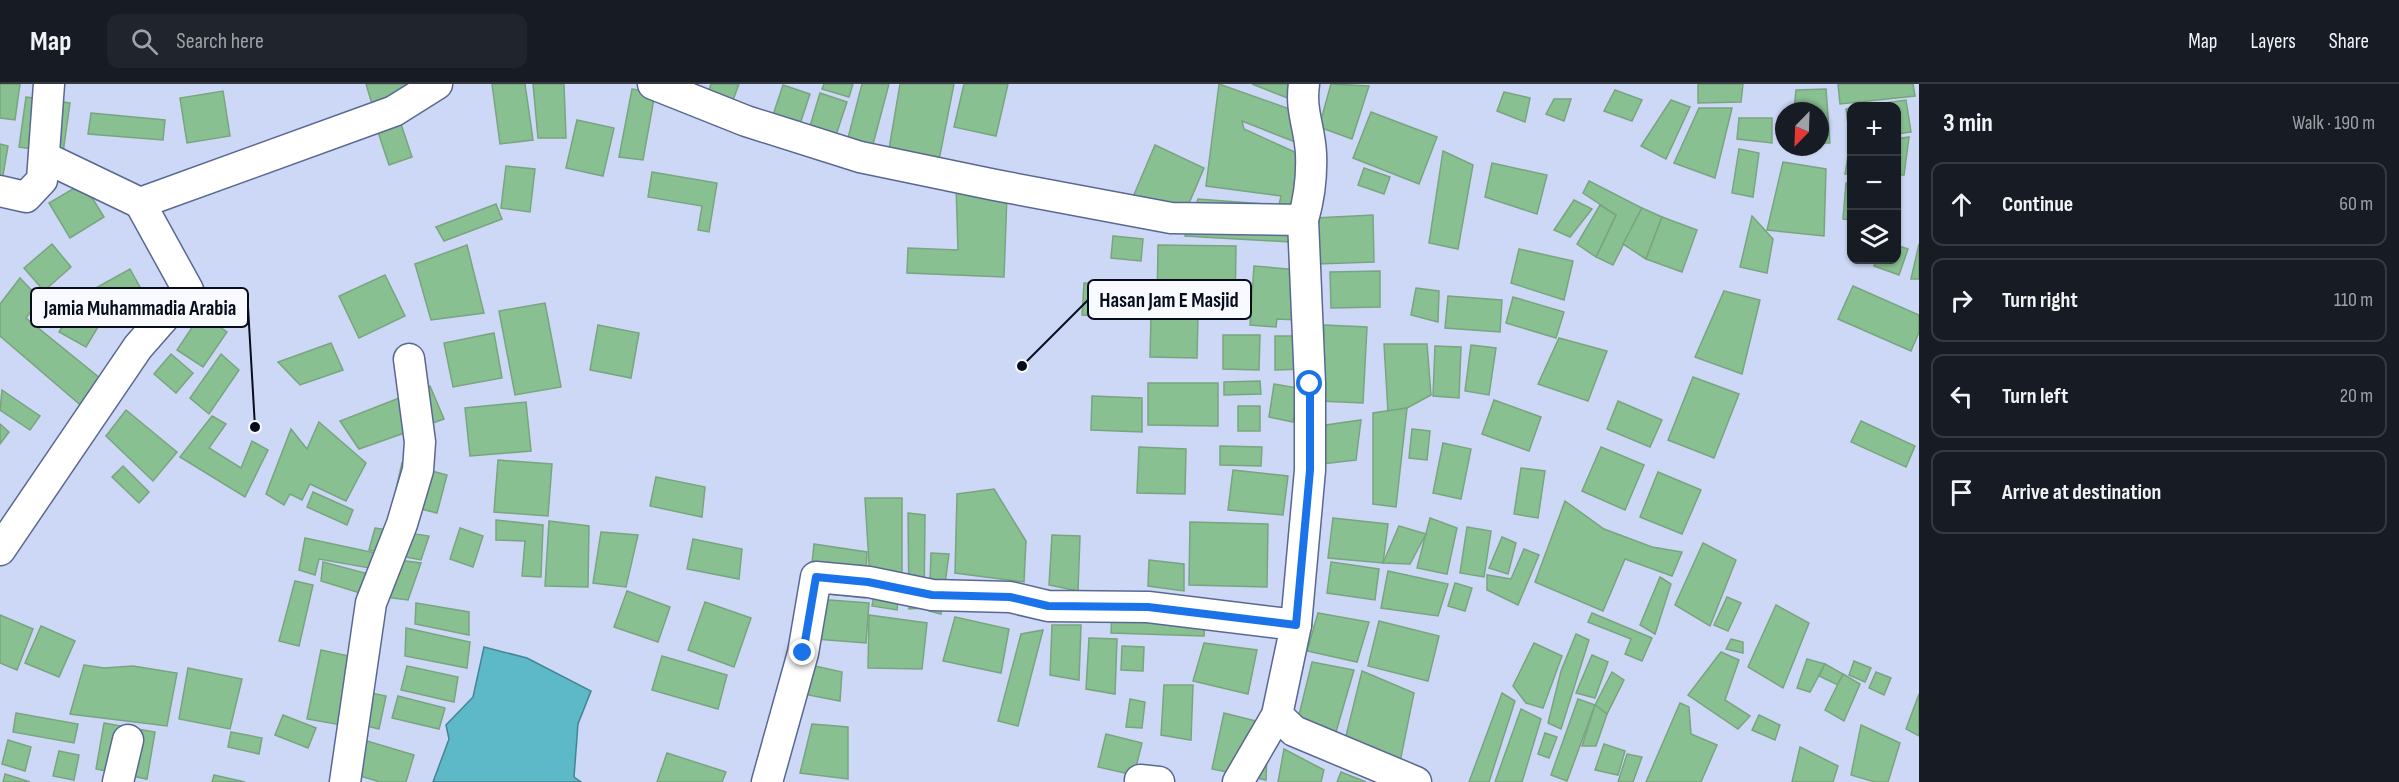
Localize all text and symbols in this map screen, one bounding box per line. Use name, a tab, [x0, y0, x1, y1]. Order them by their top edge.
search box	[107, 14, 527, 68]
text: Map	[30, 25, 71, 58]
icon: search	[128, 25, 161, 58]
text: Search here	[176, 28, 264, 55]
text: Map	[2188, 29, 2217, 54]
text: Layers	[2250, 29, 2296, 54]
text: Share	[2329, 29, 2369, 54]
north arrow	[1775, 102, 1829, 156]
map controls	[1847, 102, 1901, 264]
button: +	[1847, 102, 1901, 156]
text: 3 min	[1943, 108, 1993, 139]
text: Walk · 190 m	[2292, 111, 2375, 135]
button: −	[1847, 156, 1901, 210]
icon: ahead	[1945, 188, 1978, 221]
text: Continue	[2002, 191, 2073, 218]
text: 60 m	[2339, 192, 2373, 216]
button: layers	[1847, 210, 1901, 264]
callout: Hasan Jam E Masjid	[1088, 280, 1251, 319]
icon: right	[1945, 284, 1978, 317]
text: Turn right	[2002, 287, 2078, 314]
callout: Jamia Muhammadia Arabia	[31, 288, 248, 327]
text: Hasan Jam E Masjid	[1099, 288, 1239, 313]
text: 110 m	[2334, 288, 2373, 312]
text: Jamia Muhammadia Arabia	[43, 296, 236, 321]
route start	[1296, 370, 1322, 396]
icon: left	[1945, 380, 1978, 413]
text: Turn left	[2002, 383, 2068, 410]
text: 20 m	[2340, 384, 2373, 408]
icon: arrive	[1945, 476, 1978, 509]
text: Arrive at destination	[2002, 479, 2161, 506]
route end	[789, 639, 815, 665]

